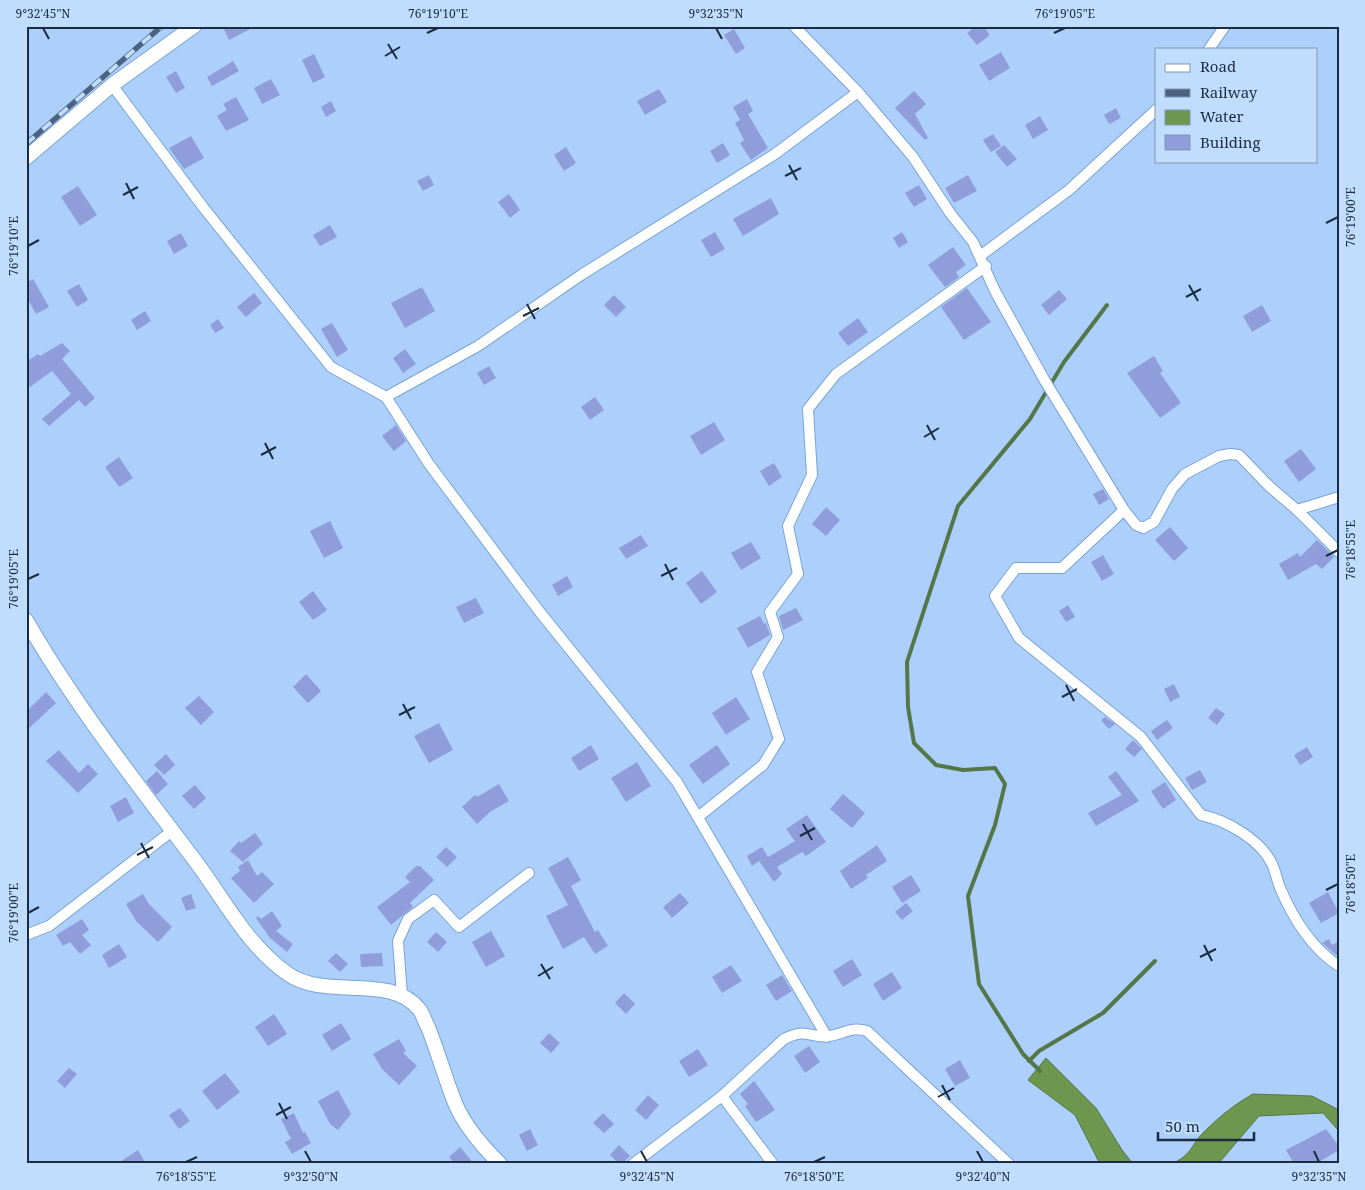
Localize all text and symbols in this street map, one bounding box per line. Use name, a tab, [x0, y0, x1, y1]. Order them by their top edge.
text: 9°32'45"N	[15, 5, 71, 22]
text: 76°19'10"E	[408, 5, 468, 22]
text: 9°32'35"N	[688, 5, 744, 22]
text: 76°19'05"E	[1035, 5, 1095, 22]
legend	[1155, 48, 1318, 162]
text: Road	[1200, 56, 1236, 76]
text: Railway	[1200, 82, 1258, 102]
text: Water	[1200, 106, 1243, 126]
text: Building	[1200, 132, 1261, 152]
text: 76°19'00"E	[1342, 187, 1359, 247]
text: 76°19'10"E	[5, 216, 22, 276]
text: 76°18'55"E	[1342, 520, 1359, 580]
text: 76°19'05"E	[5, 549, 22, 609]
text: 76°18'50"E	[1342, 854, 1359, 914]
text: 76°19'00"E	[5, 883, 22, 943]
scale bar	[1158, 1110, 1254, 1142]
text: 50 m	[1165, 1116, 1200, 1136]
text: 76°18'55"E	[156, 1168, 216, 1185]
text: 9°32'50"N	[283, 1168, 339, 1185]
text: 9°32'45"N	[619, 1168, 675, 1185]
text: 76°18'50"E	[784, 1168, 844, 1185]
text: 9°32'40"N	[955, 1168, 1011, 1185]
text: 9°32'35"N	[1291, 1168, 1347, 1185]

